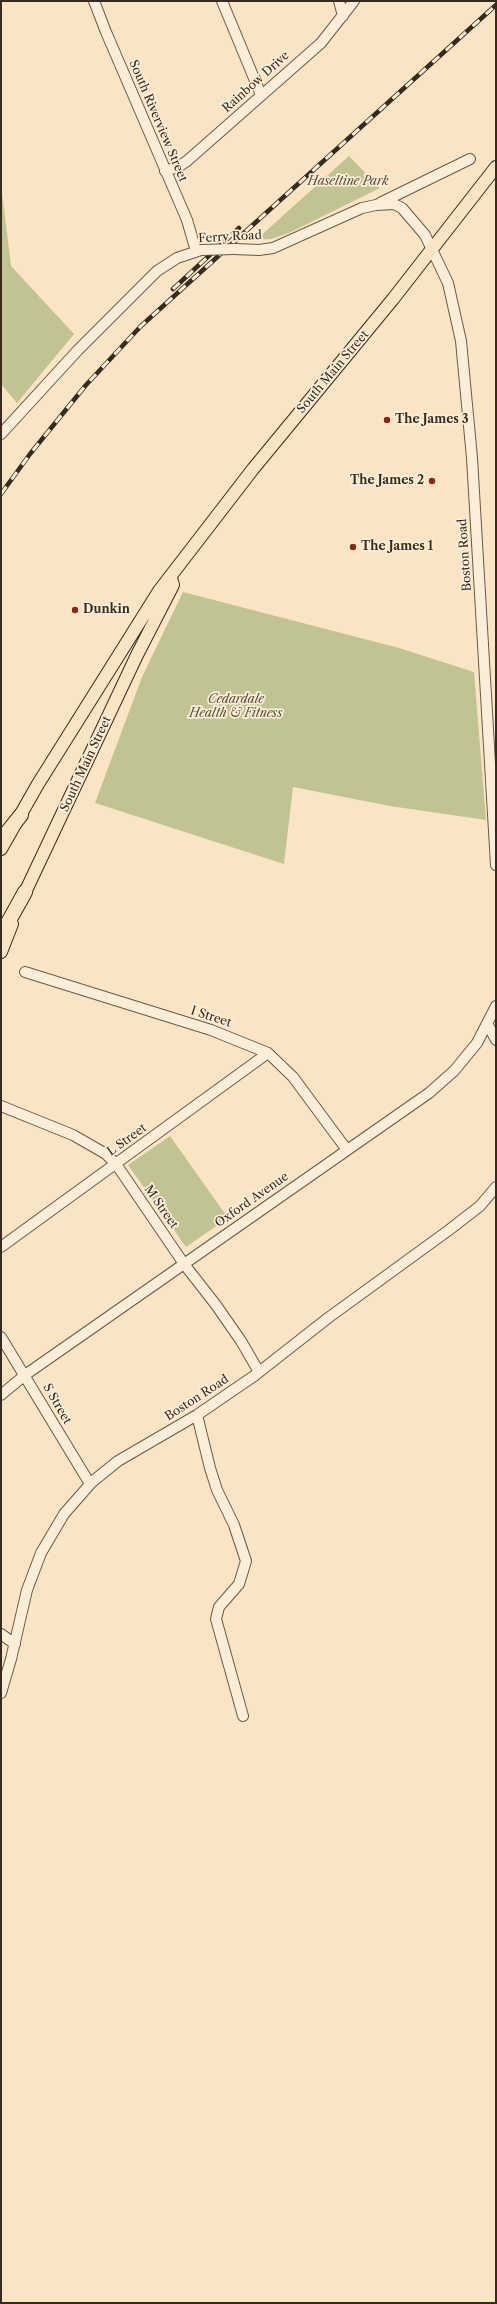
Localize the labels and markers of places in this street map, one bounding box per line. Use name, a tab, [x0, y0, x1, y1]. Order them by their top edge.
place label: The James 3	[395, 413, 469, 427]
marker: The James 3	[382, 415, 392, 425]
place label: The James 2	[350, 474, 424, 488]
marker: The James 2	[427, 476, 437, 486]
place label: The James 1	[361, 540, 433, 554]
marker: The James 1	[348, 542, 358, 552]
place label: Dunkin	[83, 603, 130, 617]
marker: Dunkin	[70, 605, 80, 615]

